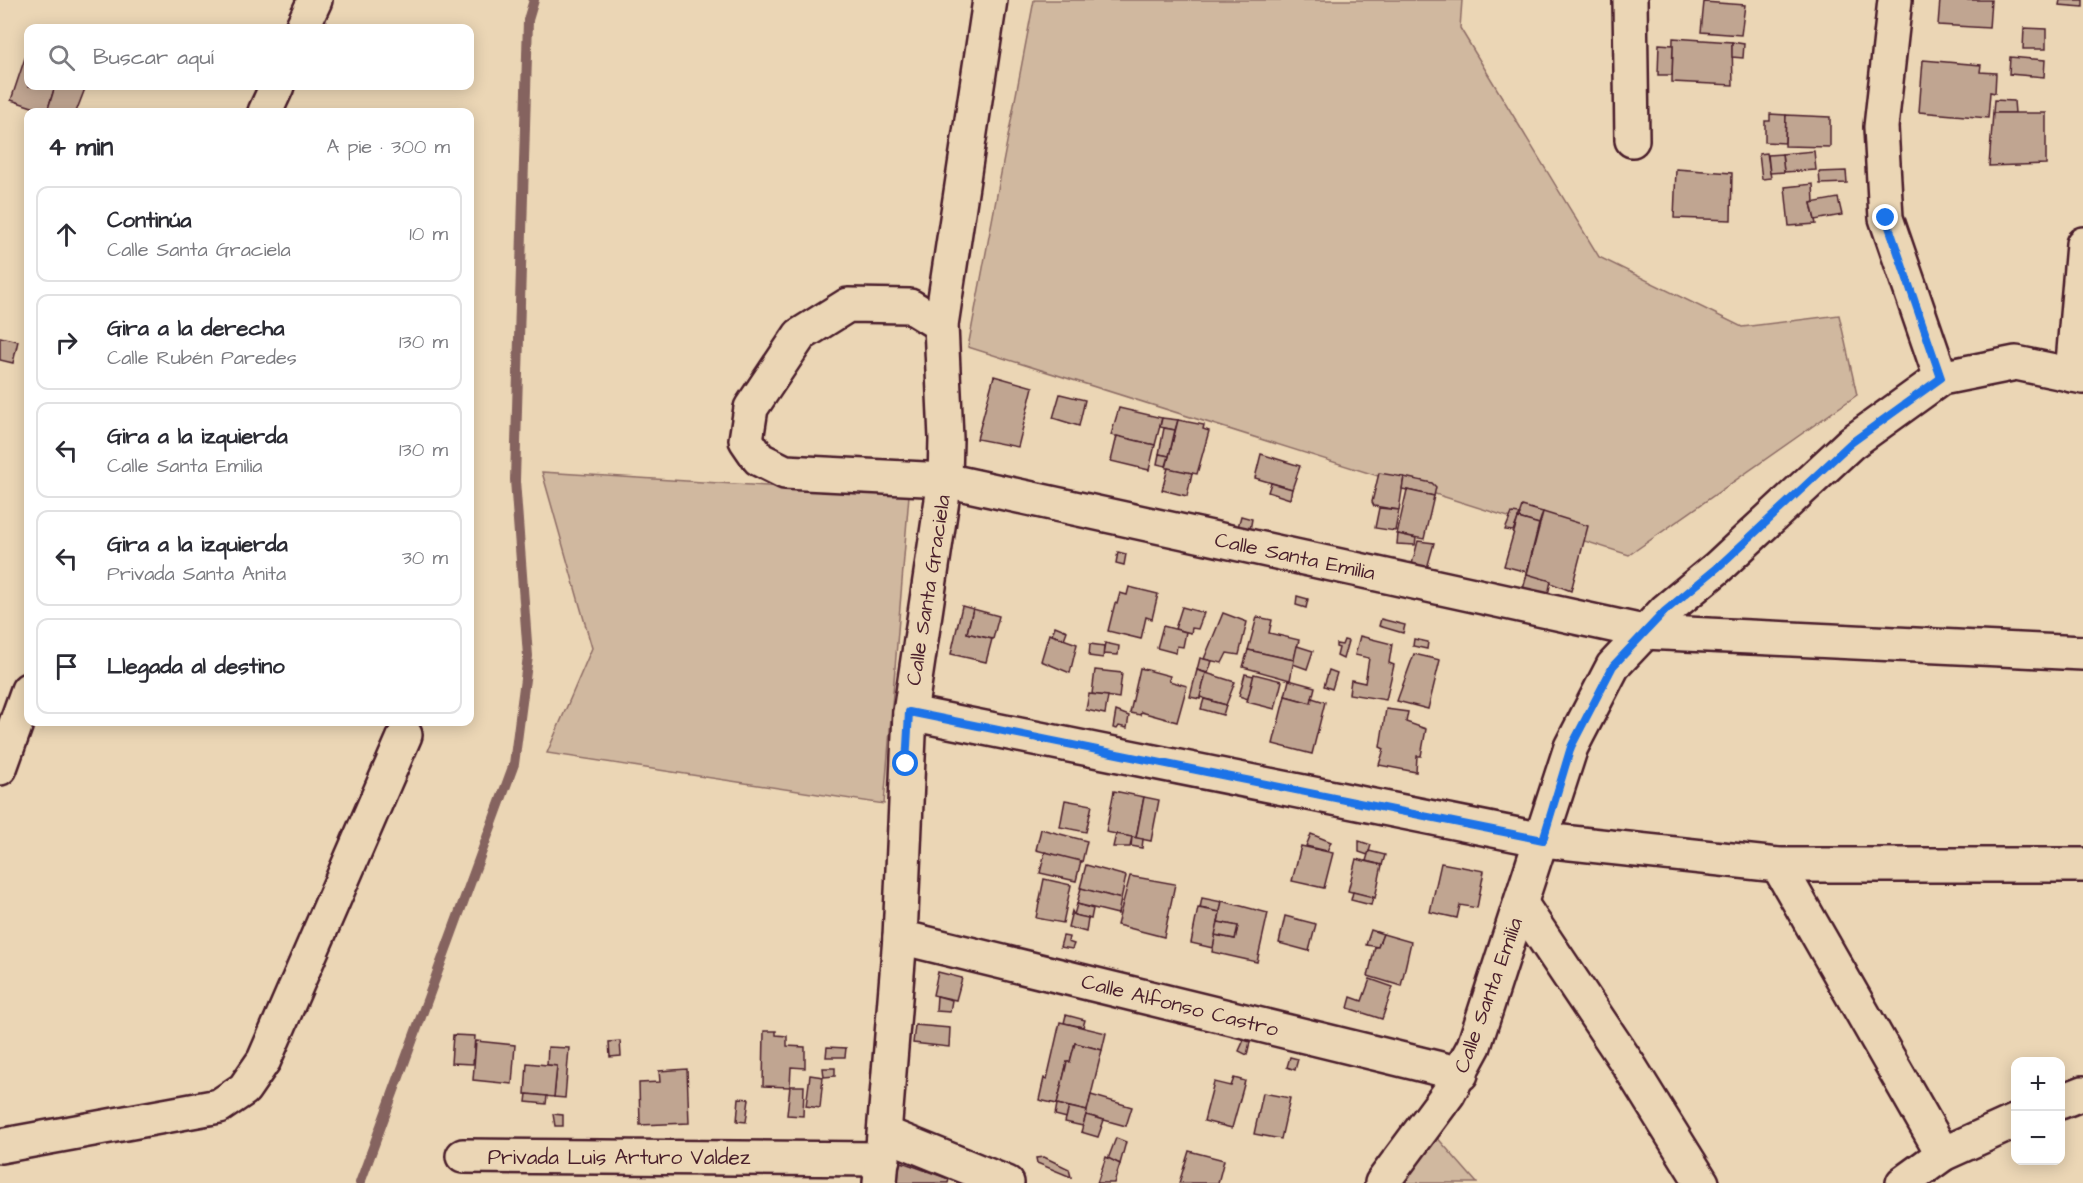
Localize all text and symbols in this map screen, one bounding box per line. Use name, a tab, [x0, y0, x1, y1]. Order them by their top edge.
search box	[24, 24, 474, 90]
icon: search	[45, 41, 78, 74]
text: Buscar aquí	[93, 42, 214, 73]
text: 4 min	[48, 129, 113, 165]
text: A pie · 300 m	[326, 133, 450, 161]
route end	[1872, 204, 1898, 230]
text: Continúa	[107, 205, 192, 236]
icon: ahead	[50, 218, 83, 251]
text: 10 m	[409, 220, 448, 248]
text: Calle Santa Graciela	[107, 236, 291, 264]
text: Gira a la derecha	[107, 313, 284, 344]
icon: right	[50, 326, 83, 359]
text: 130 m	[399, 328, 448, 356]
text: Calle Rubén Paredes	[107, 344, 297, 372]
text: Gira a la izquierda	[107, 421, 288, 452]
icon: left	[50, 434, 83, 467]
text: 130 m	[399, 436, 448, 464]
text: Calle Santa Emilia	[107, 452, 263, 480]
street label: Calle Santa Graciela	[899, 492, 958, 688]
street label: Calle Santa Emilia	[1212, 525, 1378, 588]
text: Gira a la izquierda	[107, 529, 288, 560]
icon: left	[50, 542, 83, 575]
text: 30 m	[402, 544, 448, 572]
text: Privada Santa Anita	[107, 560, 286, 588]
icon: arrive	[50, 650, 83, 683]
text: Llegada al destino	[107, 651, 285, 682]
route start	[892, 750, 918, 776]
street label: Calle Santa Emilia	[1447, 913, 1530, 1077]
street label: Calle Alfonso Castro	[1078, 967, 1282, 1044]
map controls	[2011, 1057, 2065, 1165]
button: +	[2011, 1057, 2065, 1111]
button: −	[2011, 1111, 2065, 1165]
street label: Privada Luis Arturo Valdez	[488, 1143, 751, 1172]

